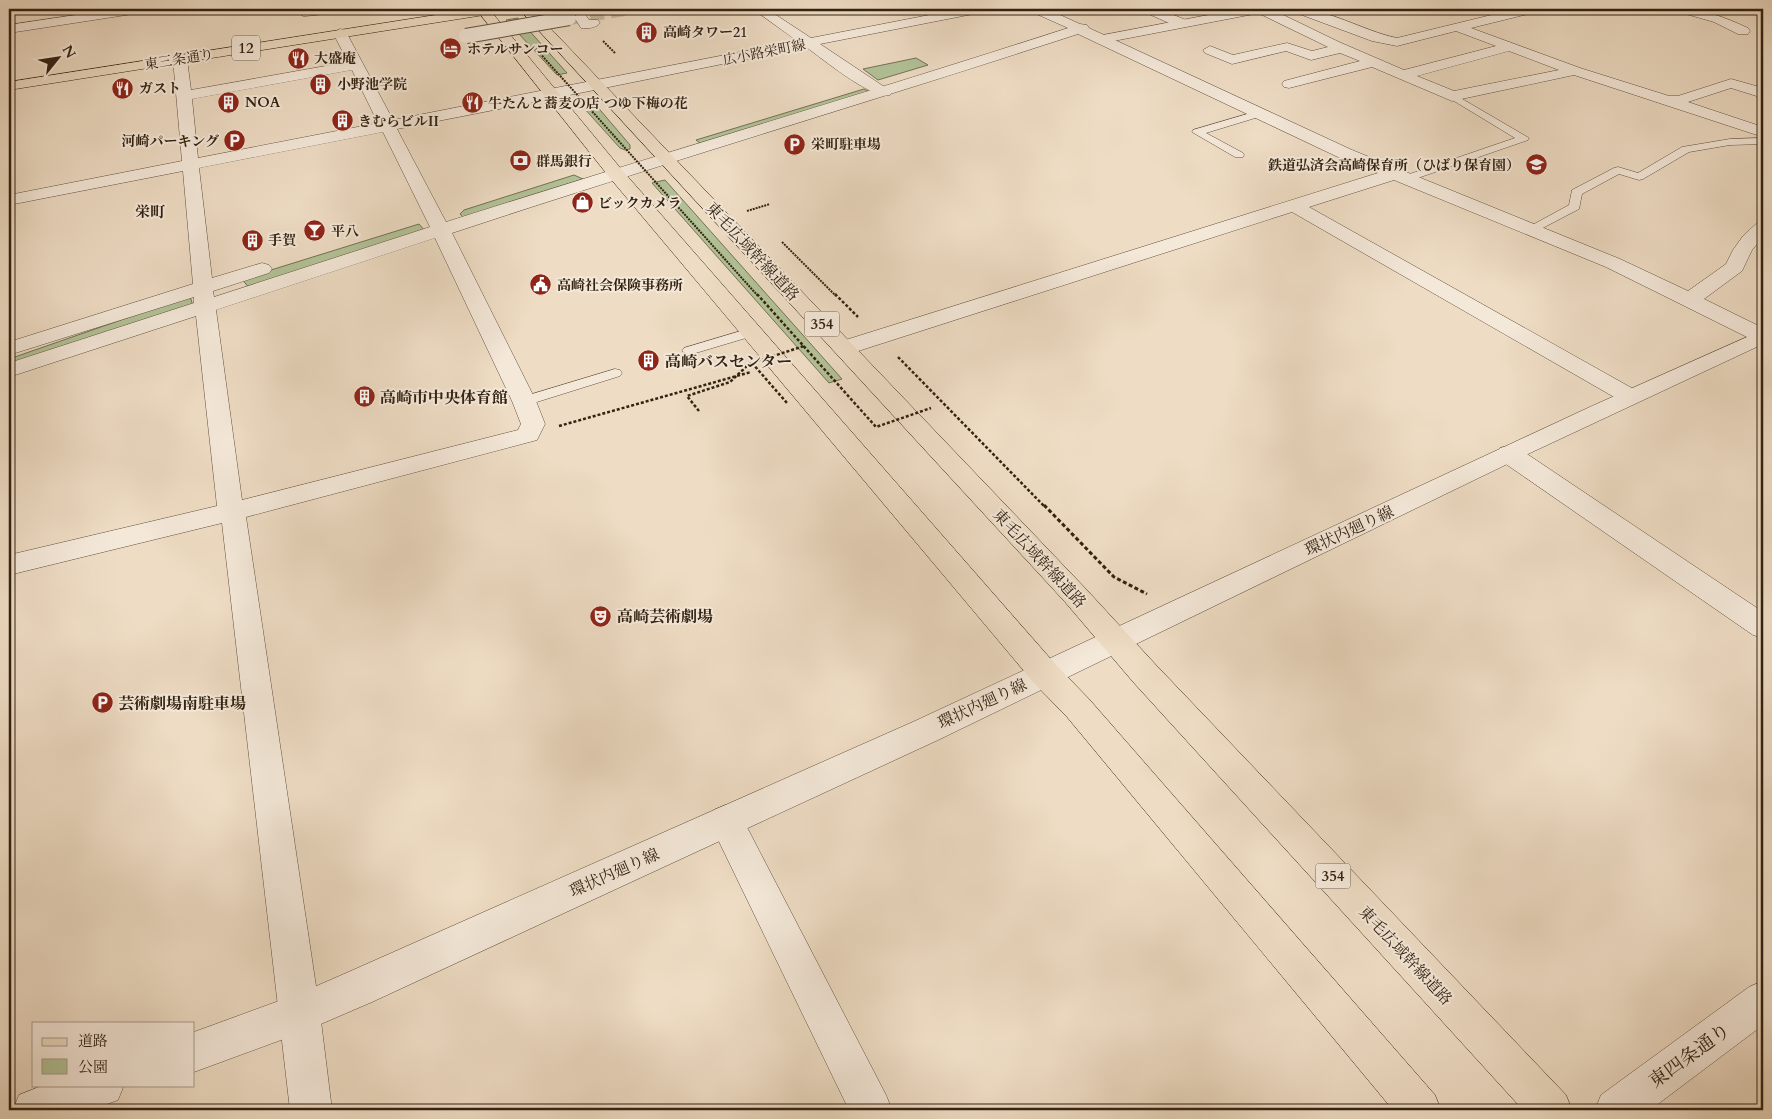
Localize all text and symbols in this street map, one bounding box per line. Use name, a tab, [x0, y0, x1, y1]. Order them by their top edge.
building icon: 高崎タワー21	[635, 20, 659, 44]
place label: 高崎タワー21	[663, 23, 747, 42]
north arrow	[32, 32, 82, 82]
street label: 広小路栄町線	[721, 35, 807, 70]
road number: 12	[232, 36, 260, 60]
hotel icon: ホテルサンコー	[439, 37, 463, 61]
place label: ホテルサンコー	[467, 40, 564, 59]
text: N	[58, 42, 80, 62]
street label: 東三条通り	[143, 45, 215, 74]
restaurant icon: 大盛庵	[286, 46, 310, 70]
place label: 大盛庵	[314, 49, 356, 68]
building icon: 小野池学院	[309, 72, 333, 96]
place label: 小野池学院	[337, 75, 407, 94]
restaurant icon: ガスト	[111, 76, 135, 100]
place label: ガスト	[139, 79, 181, 98]
building icon: NOA	[217, 90, 241, 114]
restaurant icon: 牛たんと蕎麦の店 つゆ下梅の花	[460, 91, 484, 115]
place label: NOA	[245, 93, 281, 112]
place label: 牛たんと蕎麦の店 つゆ下梅の花	[488, 94, 688, 113]
building icon: きむらビルII	[330, 109, 354, 133]
place label: きむらビルII	[358, 112, 439, 131]
parking icon: 河崎パーキング	[223, 129, 247, 153]
place label: 河崎パーキング	[121, 132, 219, 151]
parking icon: 栄町駐車場	[783, 132, 807, 156]
place label: 栄町駐車場	[811, 135, 881, 154]
bank icon: 群馬銀行	[508, 149, 532, 173]
place label: 群馬銀行	[536, 152, 592, 171]
school or university icon: 鉄道弘済会高崎保育所（ひばり保育園）	[1524, 153, 1548, 177]
place label: 鉄道弘済会高崎保育所（ひばり保育園）	[1268, 156, 1520, 175]
shop icon: ビックカメラ	[570, 191, 594, 215]
place label: ビックカメラ	[598, 194, 681, 213]
street label: 東毛広域幹線道路	[701, 197, 804, 306]
district label: 栄町	[135, 202, 165, 222]
bar icon: 平八	[303, 219, 327, 243]
place label: 平八	[331, 222, 359, 241]
building icon: 手賀	[240, 228, 264, 252]
place label: 手賀	[268, 231, 296, 250]
public building icon: 高崎社会保険事務所	[529, 273, 553, 297]
place label: 高崎社会保険事務所	[557, 276, 683, 295]
road number: 354	[804, 312, 840, 336]
building icon: 高崎バスセンター	[637, 349, 661, 373]
place label: 高崎バスセンター	[665, 351, 792, 373]
building icon: 高崎市中央体育館	[352, 385, 376, 409]
place label: 高崎市中央体育館	[380, 387, 508, 409]
street label: 環状内廻り線	[1301, 501, 1398, 561]
street label: 東毛広域幹線道路	[988, 504, 1091, 613]
theatre icon: 高崎芸術劇場	[589, 604, 613, 628]
place label: 高崎芸術劇場	[617, 606, 713, 628]
street label: 環状内廻り線	[934, 674, 1031, 734]
parking icon: 芸術劇場南駐車場	[90, 691, 114, 715]
place label: 芸術劇場南駐車場	[118, 693, 246, 715]
street label: 環状内廻り線	[566, 843, 663, 902]
road number: 354	[1316, 864, 1350, 888]
street label: 東毛広域幹線道路	[1354, 901, 1457, 1010]
street label: 東四条通り	[1644, 1017, 1736, 1094]
legend	[32, 1022, 195, 1086]
text: 道路	[78, 1031, 108, 1051]
text: 公園	[78, 1057, 108, 1077]

